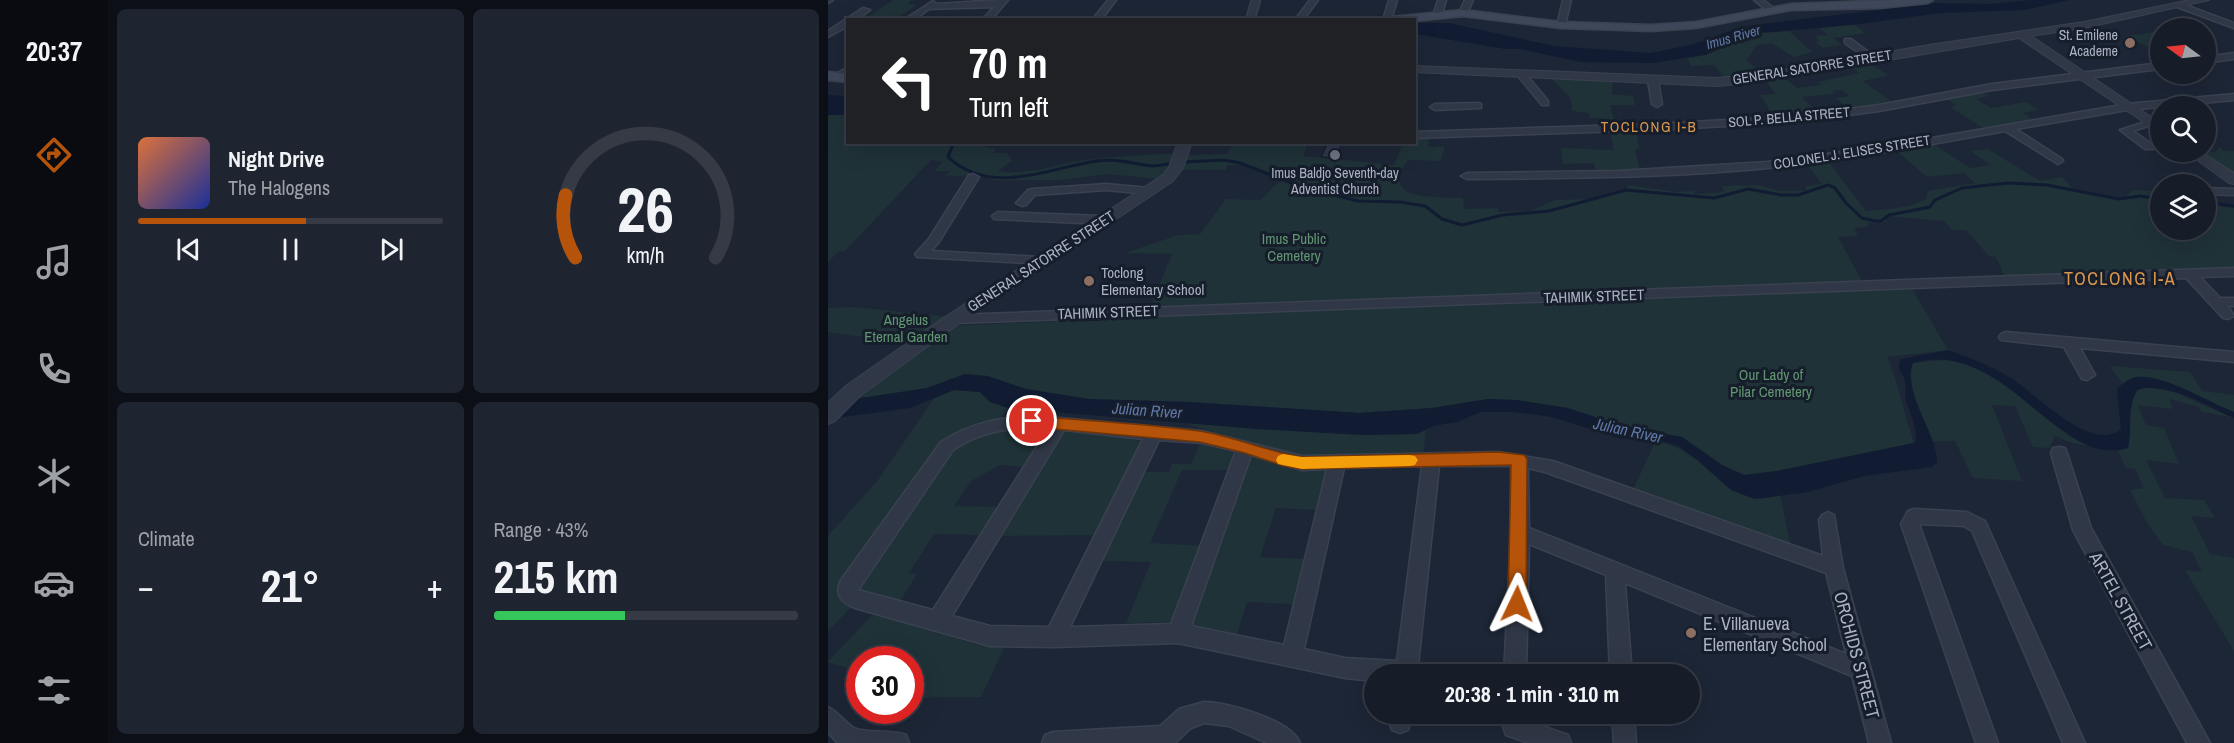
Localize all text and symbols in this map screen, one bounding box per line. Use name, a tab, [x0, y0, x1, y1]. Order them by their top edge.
north arrow	[2150, 18, 2216, 84]
map controls	[2150, 18, 2216, 240]
water label: Imus River	[1704, 20, 1763, 53]
place label: St. Emilene Academe	[2059, 26, 2118, 60]
text: 20:37	[26, 33, 82, 69]
text: 70 m	[969, 35, 1048, 91]
marker: St. Emilene Academe	[2123, 36, 2137, 50]
icon: left	[870, 42, 948, 120]
street label: GENERAL SATORRE STREET	[1731, 46, 1893, 88]
text: Turn left	[969, 89, 1048, 125]
button: search	[2150, 96, 2216, 162]
street label: SOL P. BELLA STREET	[1727, 103, 1851, 131]
district label: TOCLONG I-B	[1601, 116, 1697, 137]
street label: COLONEL J. ELISES STREET	[1772, 131, 1932, 173]
icon: directions	[33, 134, 75, 176]
text: Night Drive	[228, 144, 324, 174]
marker: Imus Baldjo Seventh-day Adventist Church	[1328, 148, 1342, 162]
place label: Imus Baldjo Seventh-day Adventist Church	[1271, 164, 1399, 198]
text: 26	[617, 167, 674, 251]
text: The Halogens	[228, 174, 330, 201]
button: layers	[2150, 174, 2216, 240]
street label: GENERAL SATORRE STREET	[963, 205, 1119, 317]
park label: Imus Public Cemetery	[1262, 228, 1326, 266]
icon: previous	[172, 233, 205, 266]
icon: pause	[274, 233, 307, 266]
icon: next	[375, 233, 408, 266]
icon: music	[33, 241, 75, 283]
text: km/h	[627, 242, 665, 271]
place label: Toclong Elementary School	[1101, 262, 1204, 300]
district label: TOCLONG I-A	[2064, 266, 2176, 291]
marker: Toclong Elementary School	[1082, 274, 1096, 288]
street label: TAHIMIK STREET	[1543, 284, 1645, 308]
street label: TAHIMIK STREET	[1057, 300, 1159, 324]
park label: Angelus Eternal Garden	[864, 309, 948, 347]
icon: phone	[33, 348, 75, 390]
park label: Our Lady of Pilar Cemetery	[1730, 364, 1813, 402]
pin	[1006, 395, 1057, 446]
water label: Julian River	[1110, 397, 1183, 423]
icon: arrive	[1015, 404, 1048, 437]
water label: Julian River	[1590, 412, 1665, 448]
icon: climate	[33, 455, 75, 497]
text: Range · 43%	[494, 516, 588, 543]
text: Climate	[138, 525, 195, 552]
text: 215 km	[494, 546, 619, 607]
street label: ARTEL STREET	[2083, 546, 2158, 655]
text: 21°	[261, 555, 320, 616]
icon: car	[33, 562, 75, 604]
text: −	[138, 564, 154, 608]
text: +	[427, 564, 442, 608]
position arrow	[1485, 572, 1549, 636]
street label: ORCHIDS STREET	[1828, 589, 1886, 721]
place label: E. Villanueva Elementary School	[1703, 611, 1827, 657]
marker: E. Villanueva Elementary School	[1684, 626, 1698, 640]
speed limit sign: 30	[846, 646, 924, 724]
icon: filters	[33, 669, 75, 711]
text: 20:38 · 1 min · 310 m	[1445, 679, 1619, 709]

